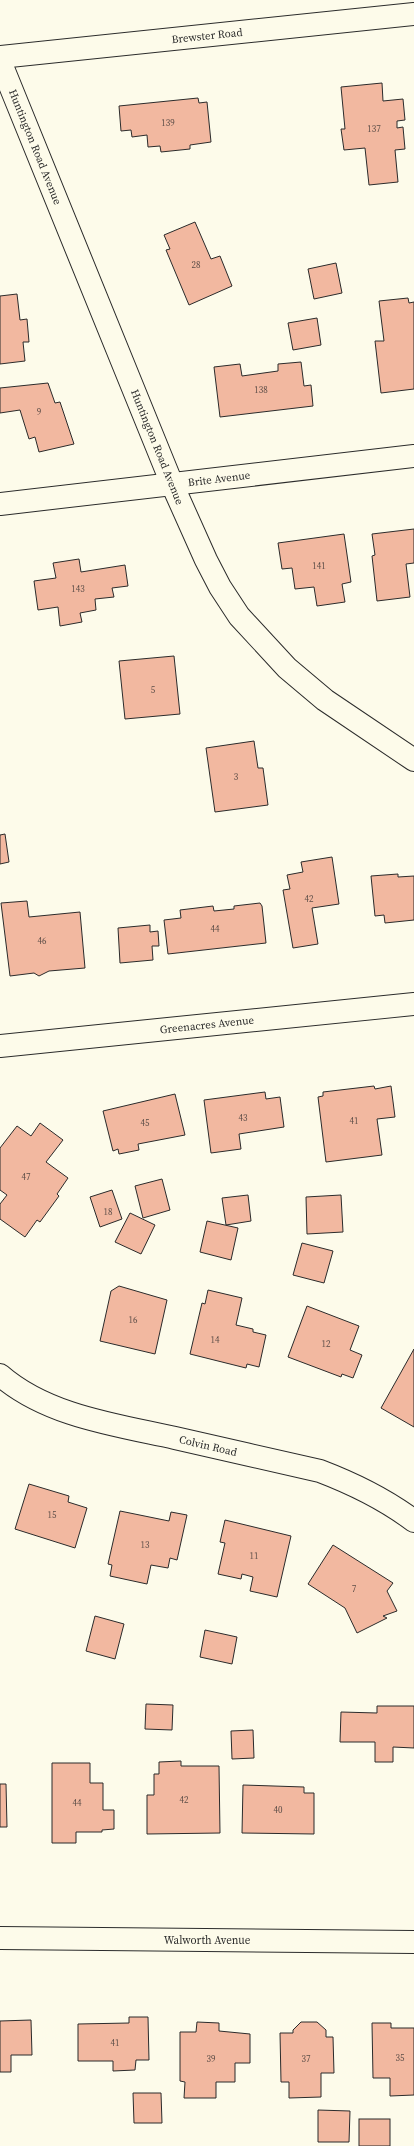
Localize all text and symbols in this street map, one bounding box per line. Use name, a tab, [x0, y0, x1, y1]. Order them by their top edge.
street label: Brewster Road	[171, 25, 244, 47]
street label: Huntington Road Avenue	[5, 87, 65, 207]
house number: 139	[161, 117, 175, 129]
house number: 137	[367, 123, 381, 135]
house number: 28	[191, 259, 201, 271]
house number: 138	[254, 384, 268, 396]
street label: Huntington Road Avenue	[127, 387, 187, 507]
house number: 9	[37, 406, 42, 418]
street label: Brite Avenue	[187, 468, 251, 490]
house number: 141	[312, 560, 326, 572]
house number: 143	[71, 583, 85, 595]
house number: 5	[151, 684, 156, 696]
house number: 3	[234, 771, 239, 783]
house number: 42	[304, 893, 314, 905]
house number: 44	[210, 923, 220, 935]
house number: 46	[37, 935, 47, 947]
street label: Greenacres Avenue	[159, 1013, 255, 1037]
house number: 43	[238, 1112, 248, 1124]
house number: 41	[349, 1115, 359, 1127]
house number: 45	[140, 1117, 150, 1129]
house number: 47	[21, 1171, 31, 1183]
house number: 18	[103, 1206, 113, 1218]
house number: 16	[128, 1314, 138, 1326]
house number: 14	[210, 1334, 220, 1346]
house number: 12	[321, 1338, 331, 1350]
street label: Colvin Road	[178, 1432, 239, 1460]
house number: 15	[47, 1509, 57, 1521]
house number: 13	[140, 1539, 150, 1551]
house number: 11	[249, 1550, 259, 1562]
house number: 7	[352, 1583, 357, 1595]
house number: 42	[179, 1794, 189, 1806]
house number: 44	[72, 1797, 82, 1809]
house number: 40	[273, 1804, 283, 1816]
street label: Walworth Avenue	[164, 1933, 251, 1948]
house number: 41	[110, 2037, 120, 2049]
house number: 35	[395, 2052, 405, 2064]
house number: 39	[206, 2053, 216, 2065]
house number: 37	[301, 2053, 311, 2065]

